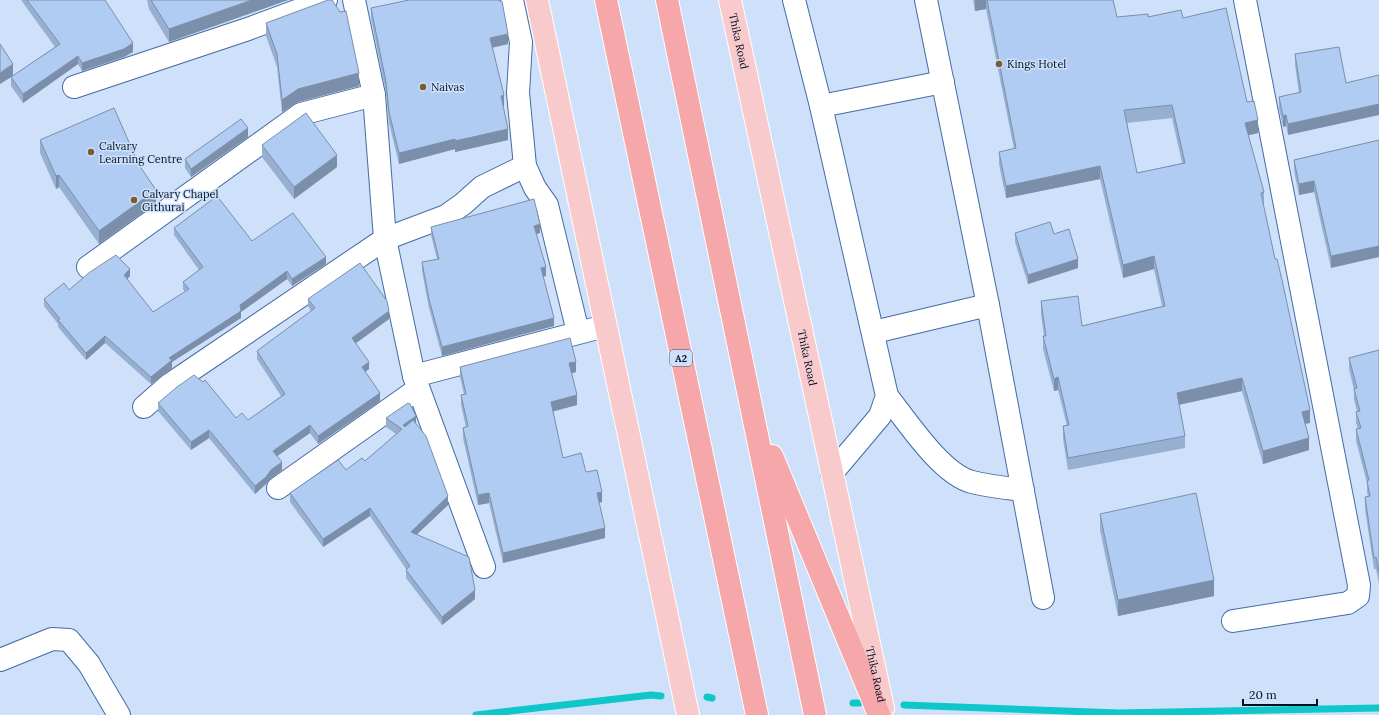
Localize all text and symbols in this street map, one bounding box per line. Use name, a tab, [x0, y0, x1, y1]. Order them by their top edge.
street label: Thika Road	[726, 12, 752, 71]
place label: Kings Hotel	[1007, 57, 1066, 71]
marker: Kings Hotel	[994, 59, 1004, 69]
place label: Naivas	[431, 80, 464, 94]
marker: Naivas	[418, 82, 428, 92]
place label: Calvary Learning Centre	[99, 139, 182, 166]
marker: Calvary Learning Centre	[86, 147, 96, 157]
place label: Calvary Chapel Githurai	[142, 187, 219, 214]
marker: Calvary Chapel Githurai	[129, 195, 139, 205]
street label: Thika Road	[794, 329, 820, 387]
road number: A2	[670, 350, 692, 366]
street label: Thika Road	[863, 645, 889, 704]
scale bar	[1243, 681, 1317, 707]
text: 20 m	[1249, 687, 1277, 702]

